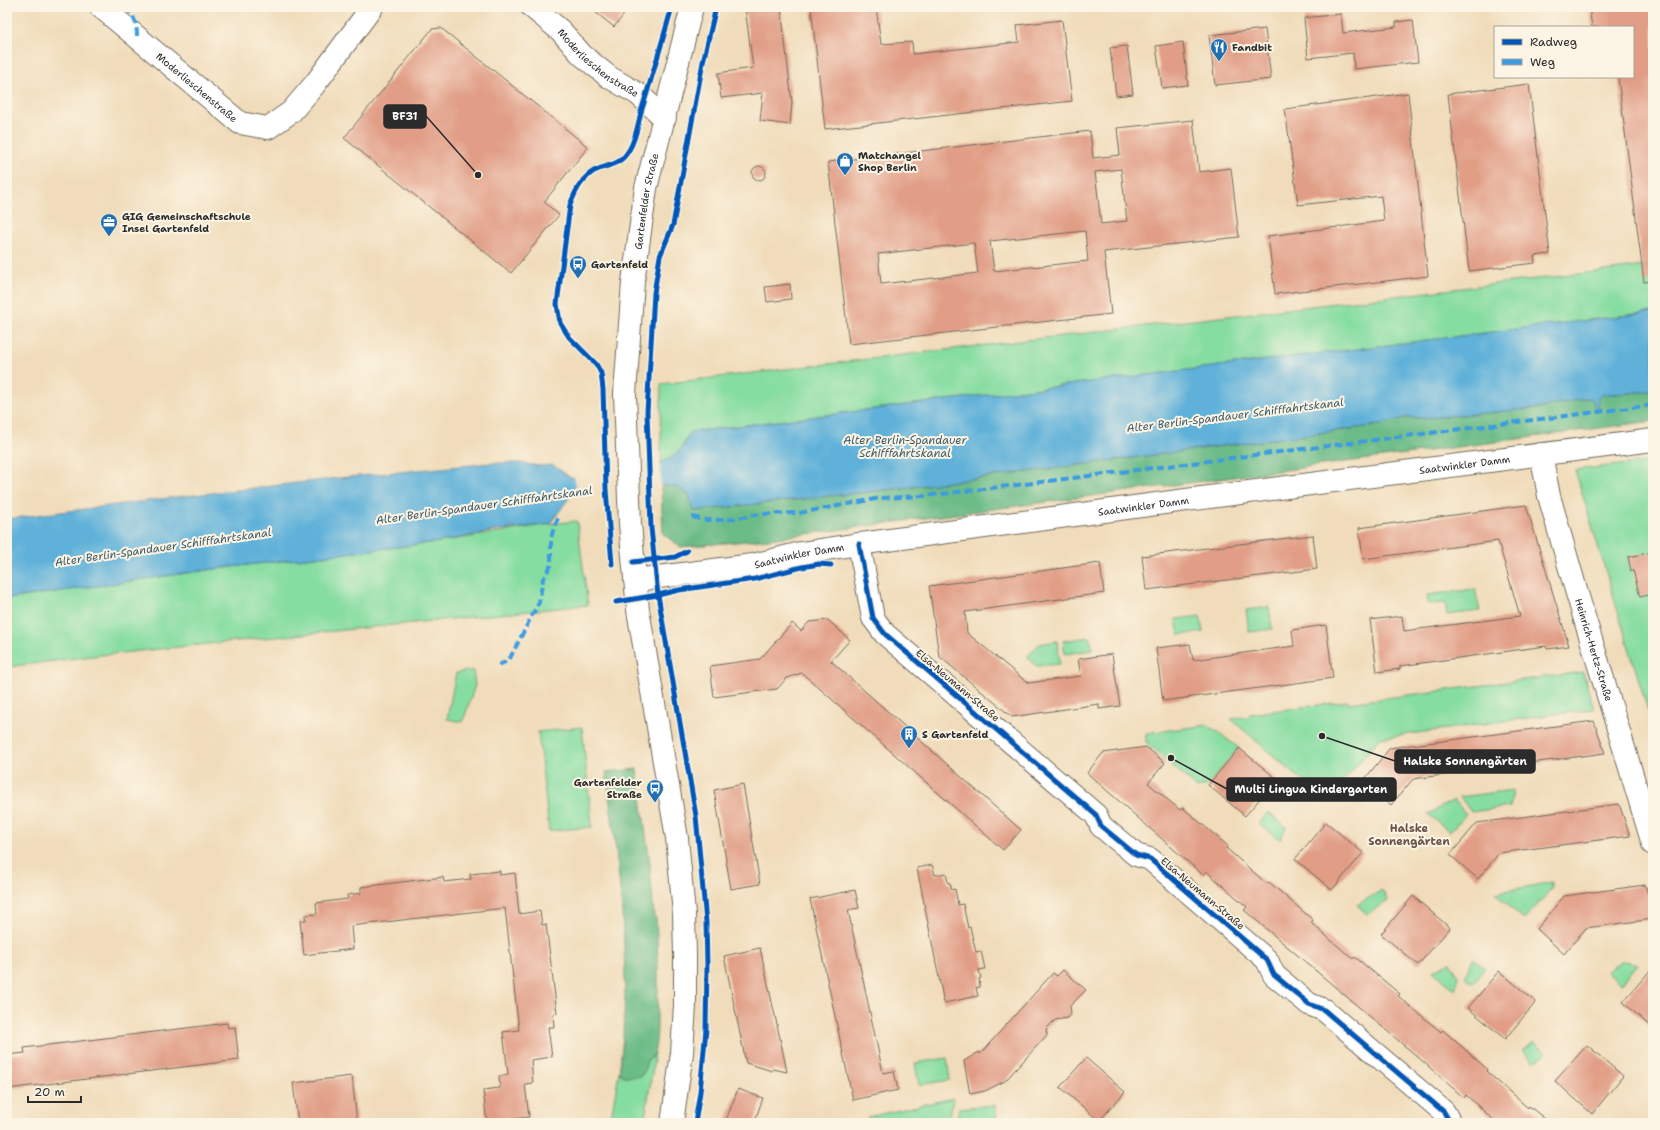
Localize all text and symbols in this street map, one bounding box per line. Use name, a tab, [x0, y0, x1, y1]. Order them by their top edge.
street label: Moderlieschenstraße	[555, 26, 641, 100]
legend	[1494, 26, 1634, 78]
text: Radweg	[1530, 34, 1577, 50]
restaurant icon: Fandbit	[1209, 37, 1229, 62]
place label: Fandbit	[1232, 41, 1272, 54]
street label: Moderlieschenstraße	[153, 50, 240, 125]
text: Weg	[1530, 54, 1555, 70]
callout: BF31	[384, 105, 426, 128]
text: BF31	[392, 109, 418, 124]
place label: Matchangel Shop Berlin	[858, 149, 922, 174]
shop icon: Matchangel Shop Berlin	[835, 151, 855, 176]
street label: Gartenfelder Straße	[632, 152, 662, 250]
place label: GIG Gemeinschaftschule Insel Gartenfeld	[122, 210, 251, 235]
office icon: GIG Gemeinschaftschule Insel Gartenfeld	[99, 212, 119, 237]
bus stop icon: Gartenfeld	[568, 254, 588, 279]
place label: Gartenfeld	[591, 258, 648, 271]
water label: Alter Berlin-Spandauer Schifffahrtskanal	[1126, 395, 1345, 436]
water label: Alter Berlin-Spandauer Schifffahrtskanal	[843, 433, 967, 461]
street label: Saatwinkler Damm	[1418, 452, 1511, 477]
water label: Alter Berlin-Spandauer Schifffahrtskanal	[375, 483, 594, 528]
street label: Saatwinkler Damm	[1097, 494, 1190, 519]
water label: Alter Berlin-Spandauer Schifffahrtskanal	[54, 525, 273, 570]
street label: Saatwinkler Damm	[753, 540, 845, 571]
street label: Heinrich-Hertz-Straße	[1572, 597, 1615, 703]
street label: Elsa-Neumann-Straße	[913, 646, 1003, 725]
building icon: S Gartenfeld	[899, 724, 919, 749]
place label: S Gartenfeld	[922, 728, 988, 741]
callout: Halske Sonnengärten	[1395, 750, 1535, 773]
text: Halske Sonnengärten	[1403, 754, 1528, 769]
place label: Gartenfelder Straße	[574, 776, 643, 801]
bus stop icon: Gartenfelder Straße	[645, 778, 665, 803]
callout: Multi Lingua Kindergarten	[1227, 778, 1396, 801]
text: Multi Lingua Kindergarten	[1235, 782, 1388, 797]
district label: Halske Sonnengärten	[1368, 821, 1450, 849]
street label: Elsa-Neumann-Straße	[1158, 854, 1248, 933]
scale bar	[28, 1078, 81, 1104]
text: 20 m	[34, 1084, 65, 1100]

